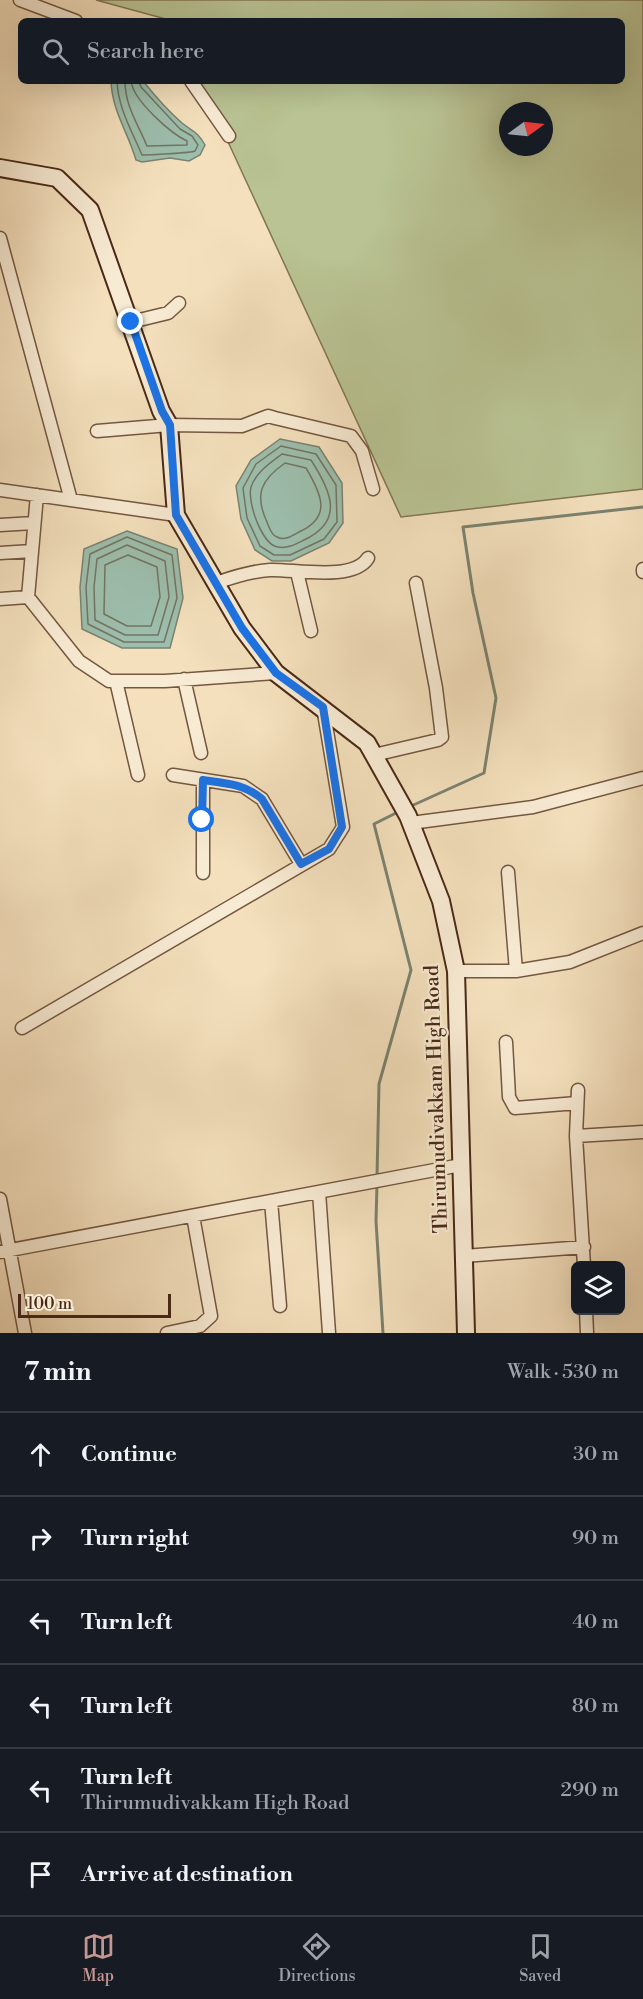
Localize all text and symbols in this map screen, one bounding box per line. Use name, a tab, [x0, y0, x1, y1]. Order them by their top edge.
search box	[18, 18, 625, 84]
icon: search	[39, 35, 72, 68]
text: Search here	[87, 38, 204, 65]
north arrow	[499, 102, 553, 156]
route end	[117, 308, 143, 334]
route start	[188, 806, 214, 832]
street label: Thirumudivakkam High Road	[420, 964, 454, 1234]
map controls	[571, 1261, 625, 1315]
button: layers	[571, 1261, 625, 1315]
scale bar	[18, 1291, 171, 1318]
text: 100 m	[27, 1294, 72, 1314]
text: 7 min	[24, 1356, 91, 1388]
text: Walk · 530 m	[507, 1360, 619, 1385]
icon: ahead	[24, 1438, 57, 1471]
text: Continue	[81, 1441, 177, 1468]
text: 30 m	[573, 1442, 619, 1467]
icon: right	[24, 1522, 57, 1555]
text: Turn right	[81, 1525, 189, 1552]
text: 90 m	[572, 1526, 619, 1551]
icon: left	[24, 1606, 57, 1639]
text: Turn left	[81, 1609, 172, 1636]
text: 40 m	[572, 1610, 619, 1635]
icon: left	[24, 1690, 57, 1723]
text: Turn left	[81, 1693, 172, 1720]
text: 80 m	[572, 1694, 619, 1719]
text: Turn left	[81, 1764, 172, 1791]
icon: left	[24, 1774, 57, 1807]
text: 290 m	[561, 1778, 619, 1803]
text: Thirumudivakkam High Road	[81, 1791, 349, 1816]
icon: arrive	[24, 1858, 57, 1891]
text: Arrive at destination	[81, 1861, 293, 1888]
tab: Map	[82, 1930, 115, 1986]
tab: Directions	[278, 1930, 356, 1986]
tab: Saved	[519, 1930, 561, 1986]

